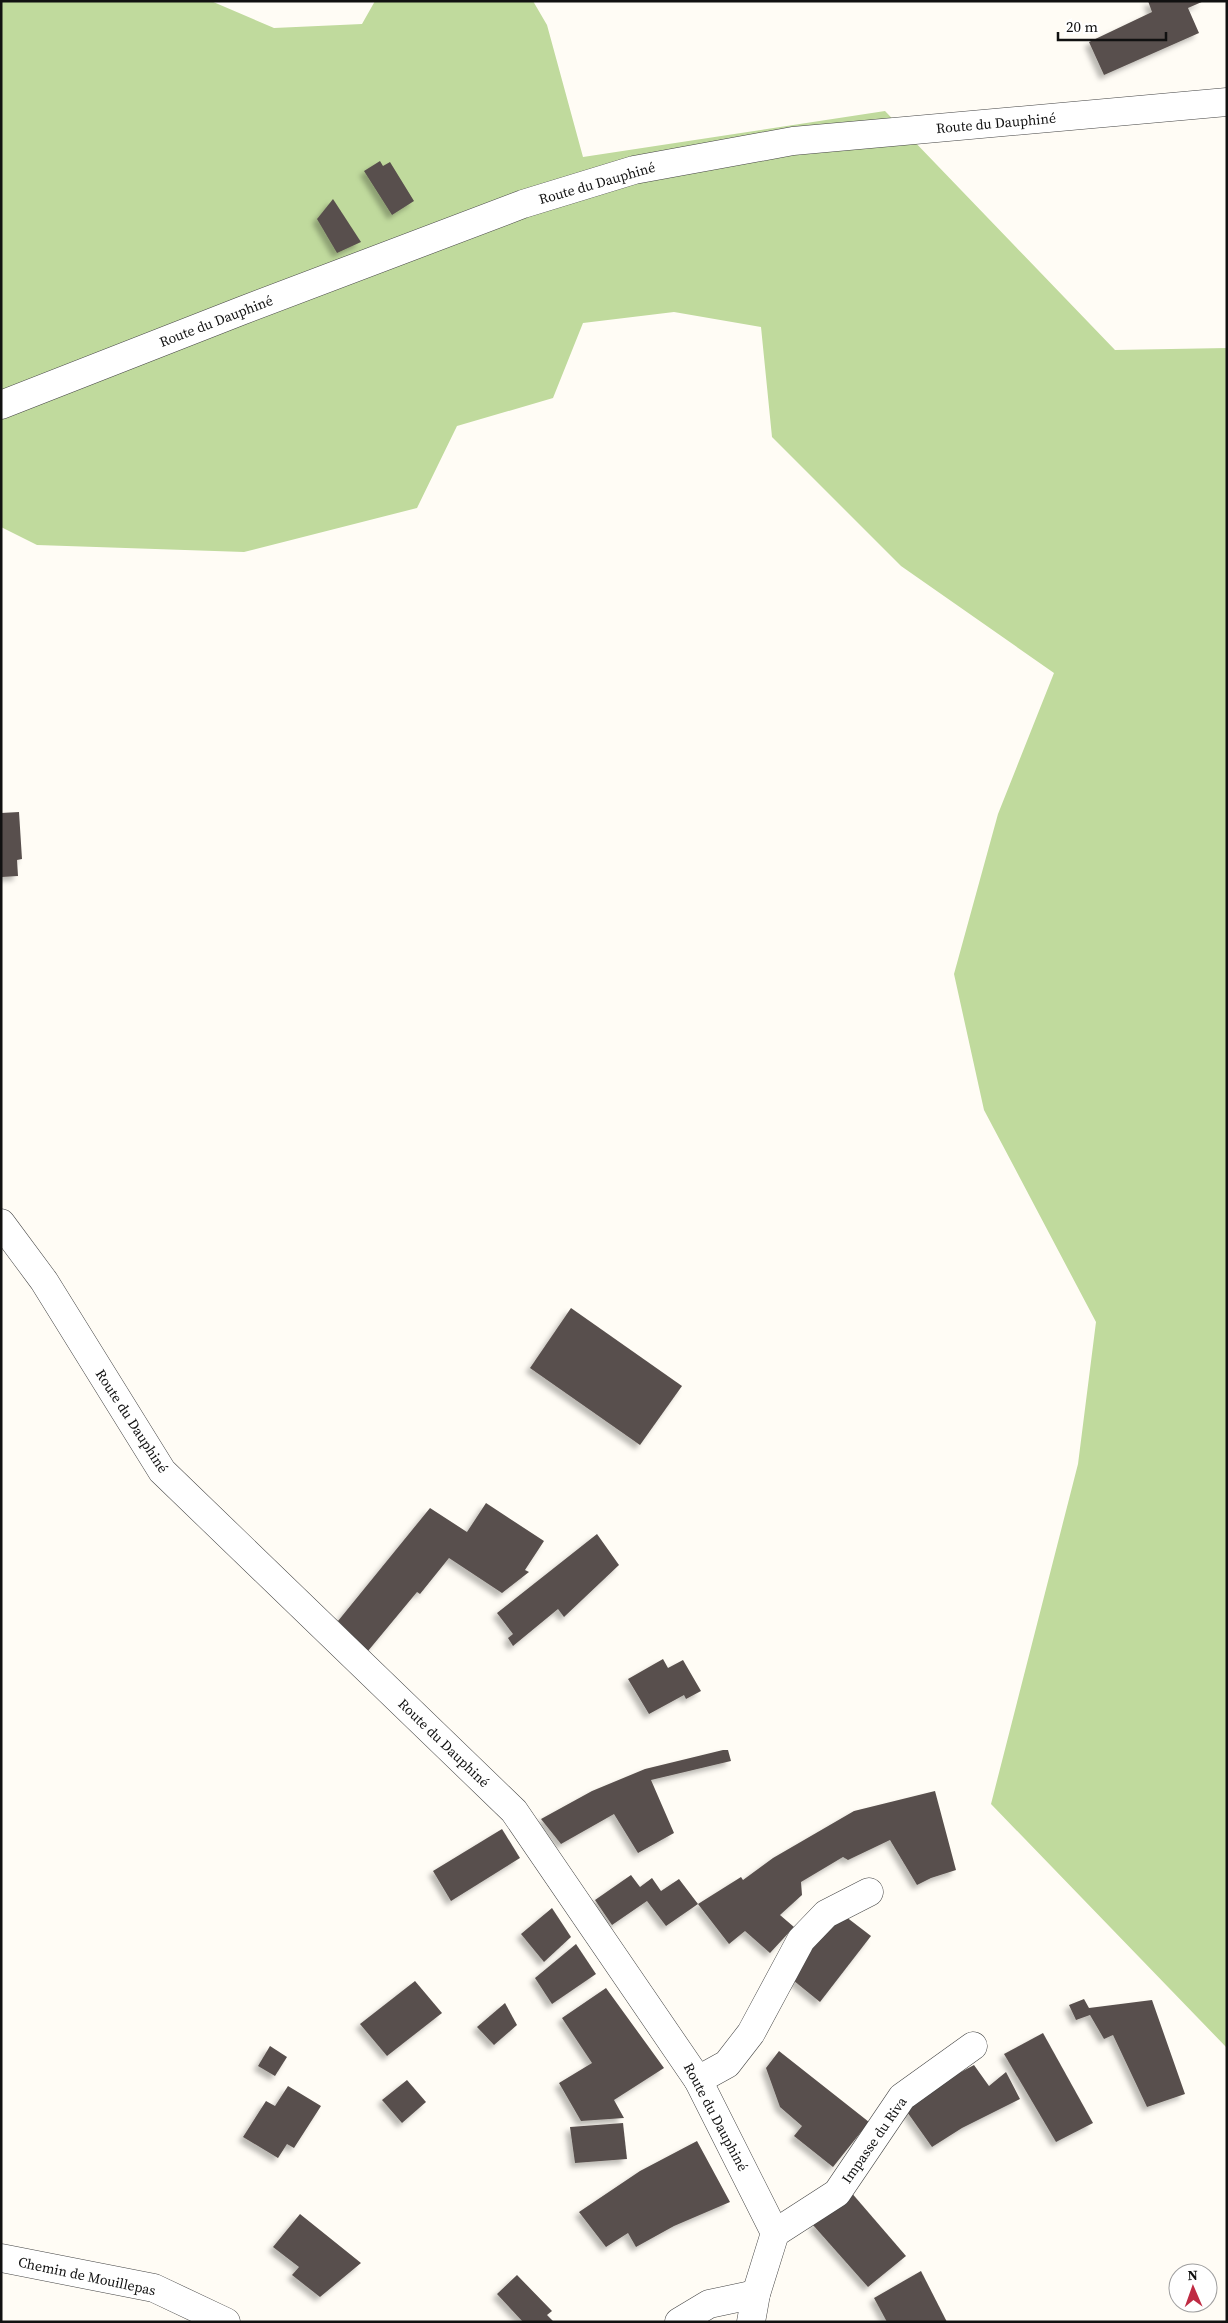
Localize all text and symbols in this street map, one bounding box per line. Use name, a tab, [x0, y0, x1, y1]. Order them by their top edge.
scale bar	[1058, 10, 1166, 42]
text: 20 m	[1066, 16, 1098, 37]
street label: Route du Dauphiné	[935, 108, 1057, 138]
street label: Route du Dauphiné	[536, 157, 658, 209]
street label: Route du Dauphiné	[156, 290, 276, 352]
street label: Route du Dauphiné	[91, 1365, 173, 1477]
street label: Route du Dauphiné	[394, 1694, 494, 1792]
street label: Route du Dauphiné	[679, 2059, 753, 2175]
street label: Impasse du Riva	[837, 2092, 912, 2187]
street label: Chemin de Mouillepas	[16, 2252, 158, 2300]
north arrow	[1168, 2263, 1218, 2313]
text: N	[1187, 2265, 1198, 2285]

